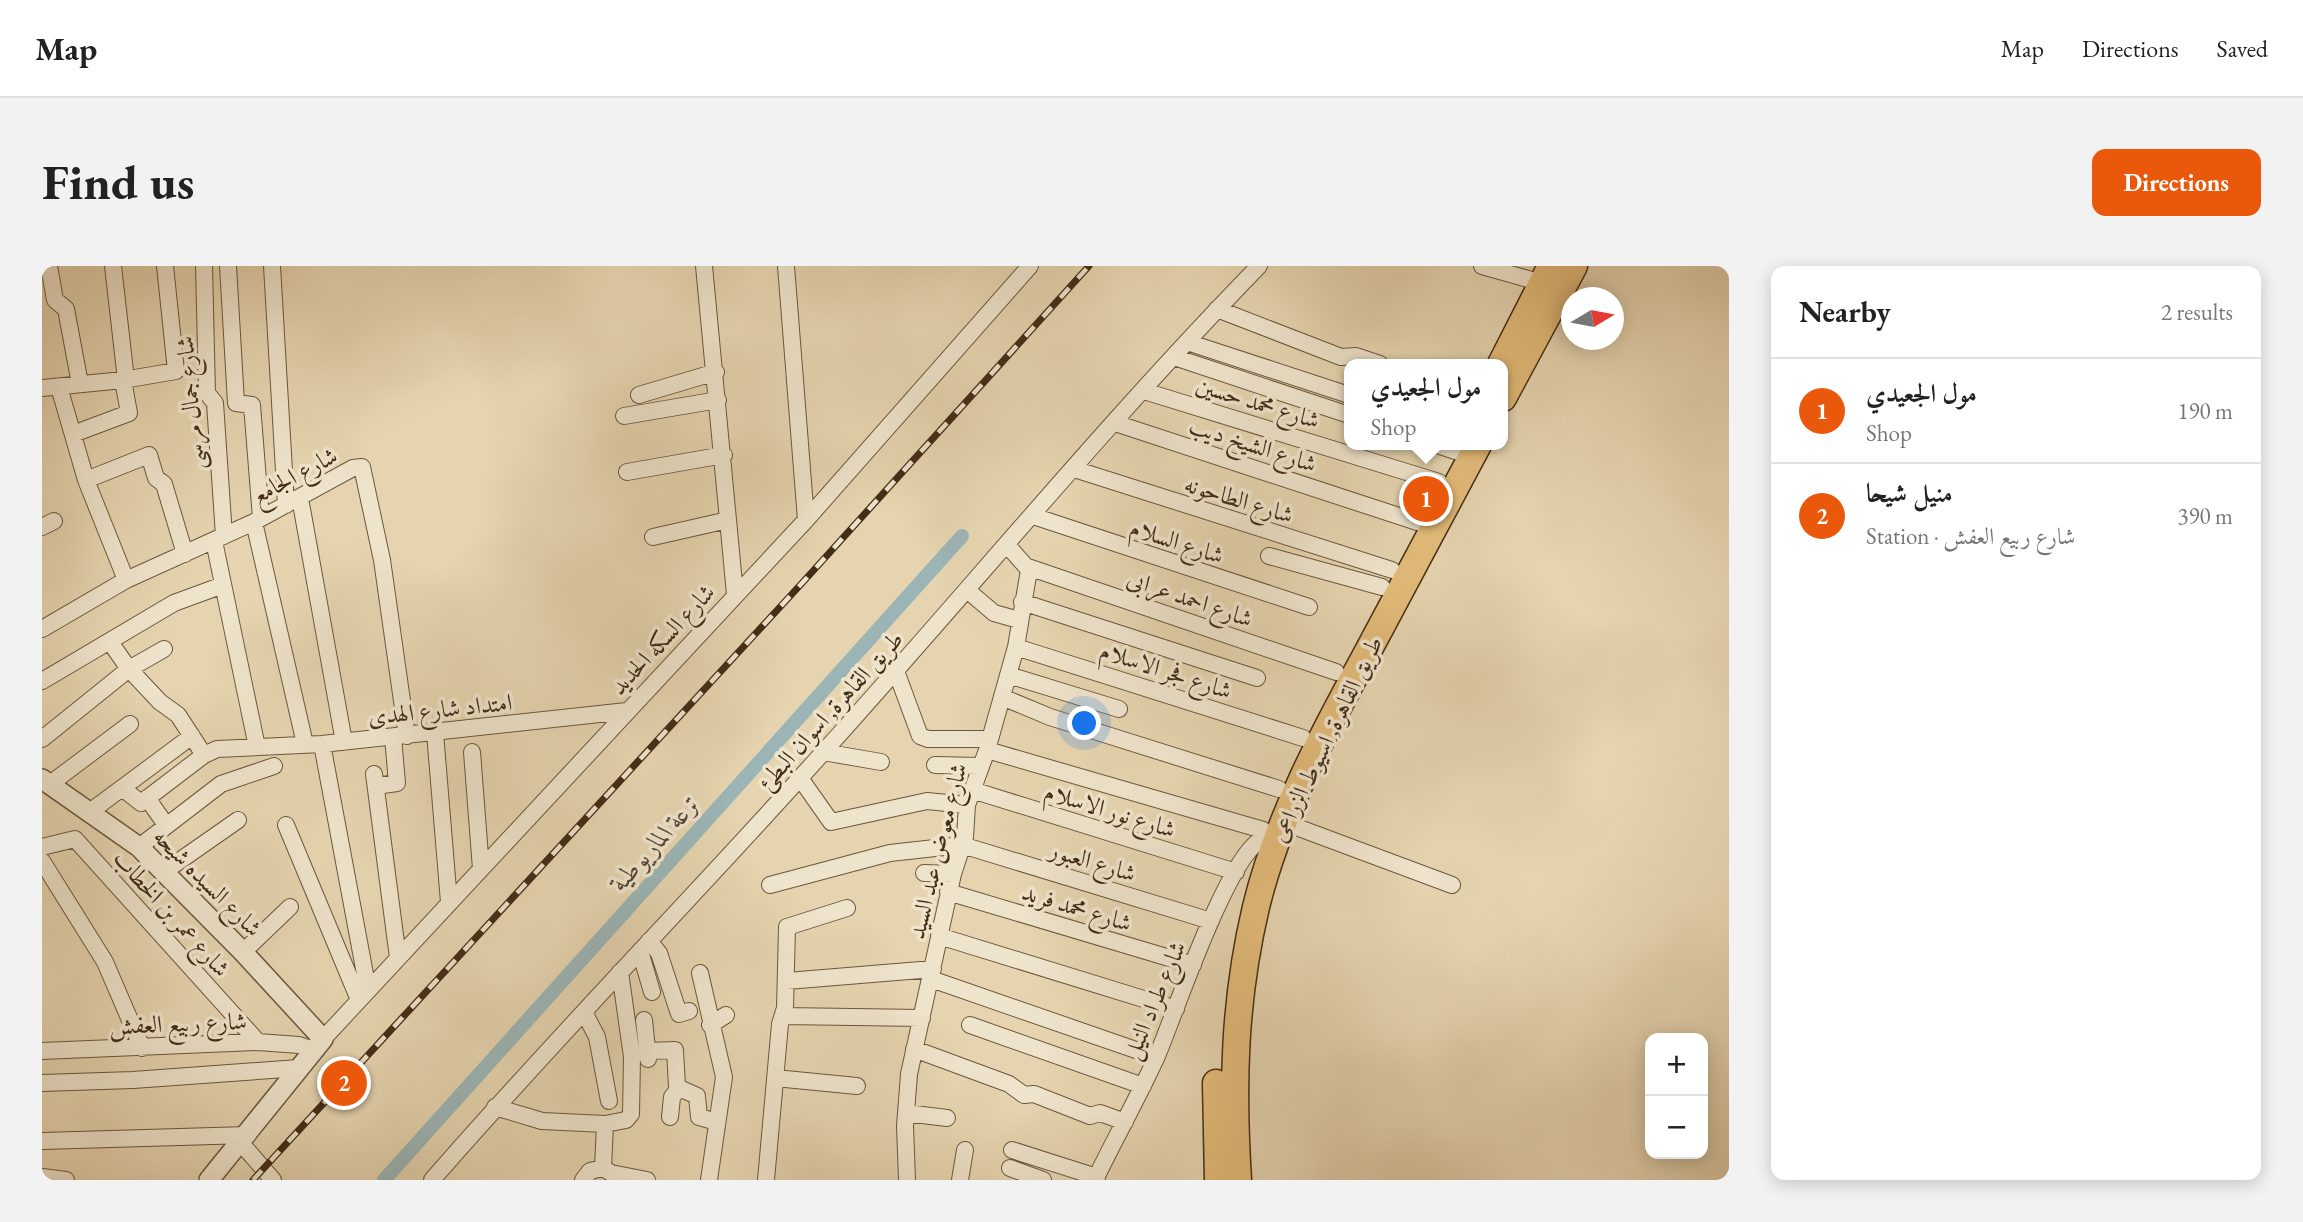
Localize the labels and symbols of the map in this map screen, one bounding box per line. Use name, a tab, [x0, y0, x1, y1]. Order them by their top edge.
north arrow	[1561, 287, 1624, 350]
street label: شارع جمال مرسى	[169, 334, 216, 471]
street label: شارع محمد حسين	[1191, 369, 1324, 440]
street label: شارع الشيخ ديب	[1184, 409, 1321, 485]
street label: شارع الجامع	[245, 439, 346, 517]
street label: شارع الطاحونه	[1179, 468, 1297, 535]
pin: 1	[1403, 473, 1449, 525]
street label: شارع السلام	[1124, 511, 1228, 576]
street label: شارع احمد عرابى	[1121, 562, 1257, 639]
street label: شارع السكه الحديد	[603, 577, 725, 704]
street label: طريق القاهرة, اسوان البطئ	[750, 624, 911, 798]
street label: طريق القاهرة, اسيوط الزراعى	[1263, 631, 1389, 847]
street label: شارع فجر الاسلام	[1094, 634, 1236, 712]
street label: امتداد شارع الهدى	[366, 686, 514, 737]
your location	[1067, 706, 1101, 740]
street label: شارع معوض عبد السيد	[900, 760, 979, 943]
street label: شارع نور الاسلام	[1039, 775, 1179, 850]
water label: ترعة الماريوطية	[601, 786, 708, 900]
street label: شارع السيده شيحه	[143, 821, 269, 947]
street label: شارع العبور	[1043, 833, 1140, 894]
street label: شارع عمر بن الخطاب	[103, 843, 237, 986]
street label: شارع محمد فريد	[1017, 876, 1136, 943]
street label: شارع طراد النيل	[1115, 936, 1197, 1066]
street label: شارع ربيع العفش	[109, 1005, 248, 1048]
pin: 2	[321, 1057, 367, 1109]

